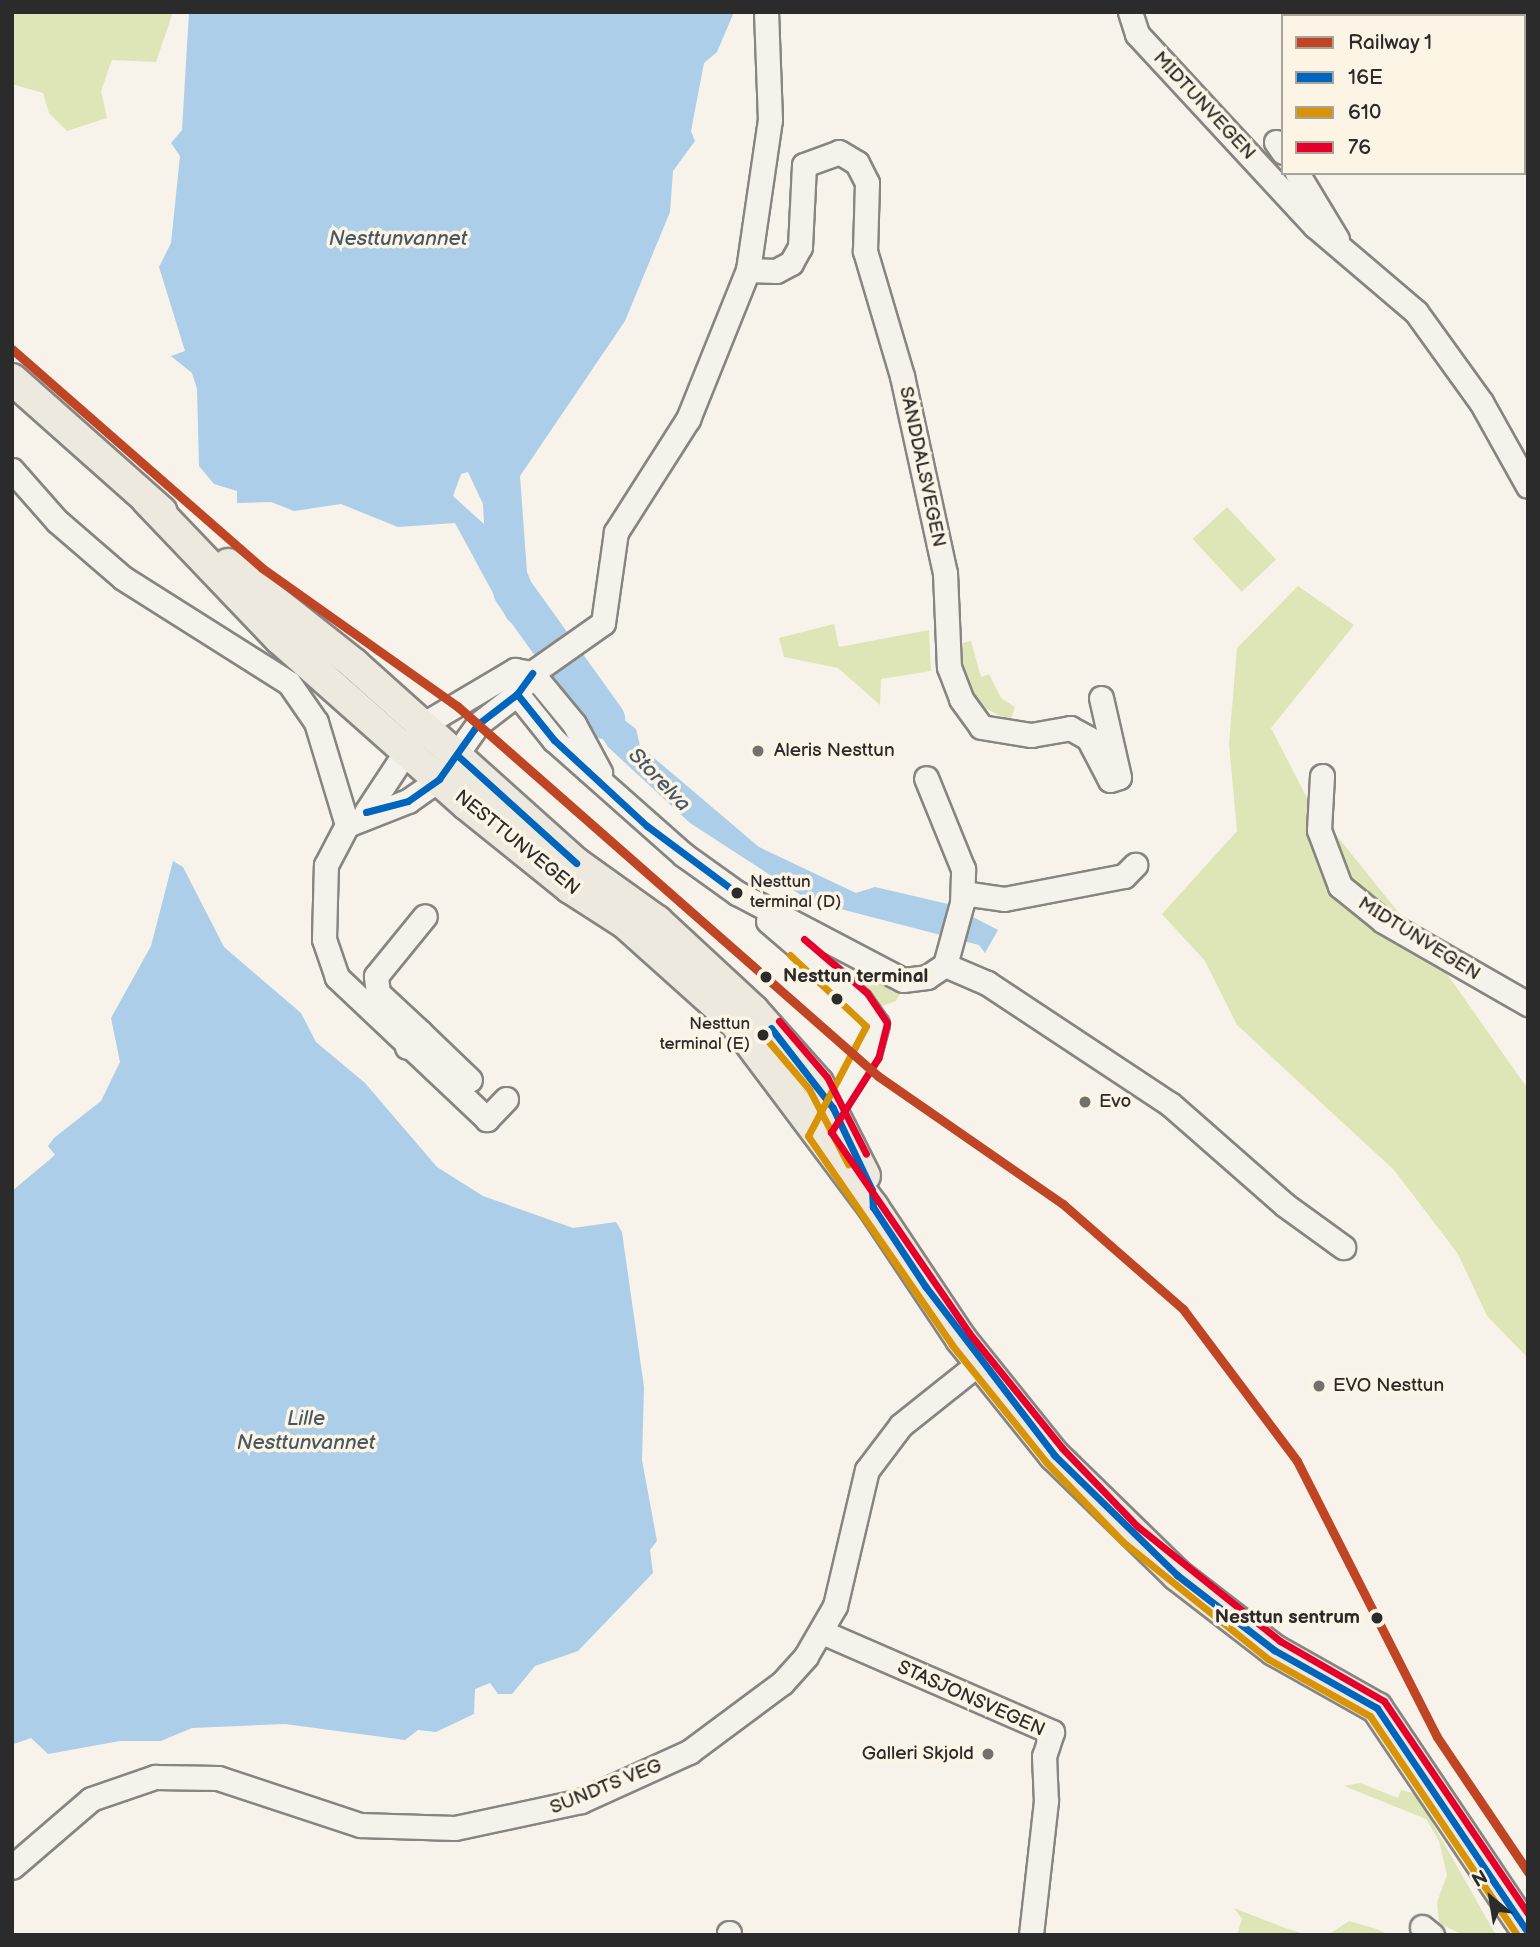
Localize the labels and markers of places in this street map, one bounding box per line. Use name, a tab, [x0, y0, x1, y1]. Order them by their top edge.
place label: Aleris Nesttun	[774, 740, 895, 762]
marker: Aleris Nesttun	[748, 741, 768, 761]
place label: Nesttun terminal (D)	[750, 873, 841, 913]
marker: Nesttun terminal (D)	[730, 886, 744, 900]
marker: Nesttun terminal	[755, 966, 777, 988]
place label: Nesttun terminal	[783, 966, 928, 988]
unlabelled marker	[830, 992, 844, 1006]
place label: Nesttun terminal (E)	[660, 1015, 750, 1055]
marker: Nesttun terminal (E)	[756, 1028, 770, 1042]
place label: Evo	[1099, 1091, 1131, 1113]
marker: Evo	[1077, 1094, 1093, 1110]
place label: EVO Nesttun	[1333, 1375, 1444, 1397]
marker: EVO Nesttun	[1311, 1378, 1327, 1394]
place label: Nesttun sentrum	[1215, 1607, 1360, 1629]
marker: Nesttun sentrum	[1366, 1607, 1388, 1629]
place label: Galleri Skjold	[861, 1743, 974, 1765]
marker: Galleri Skjold	[980, 1746, 996, 1762]

